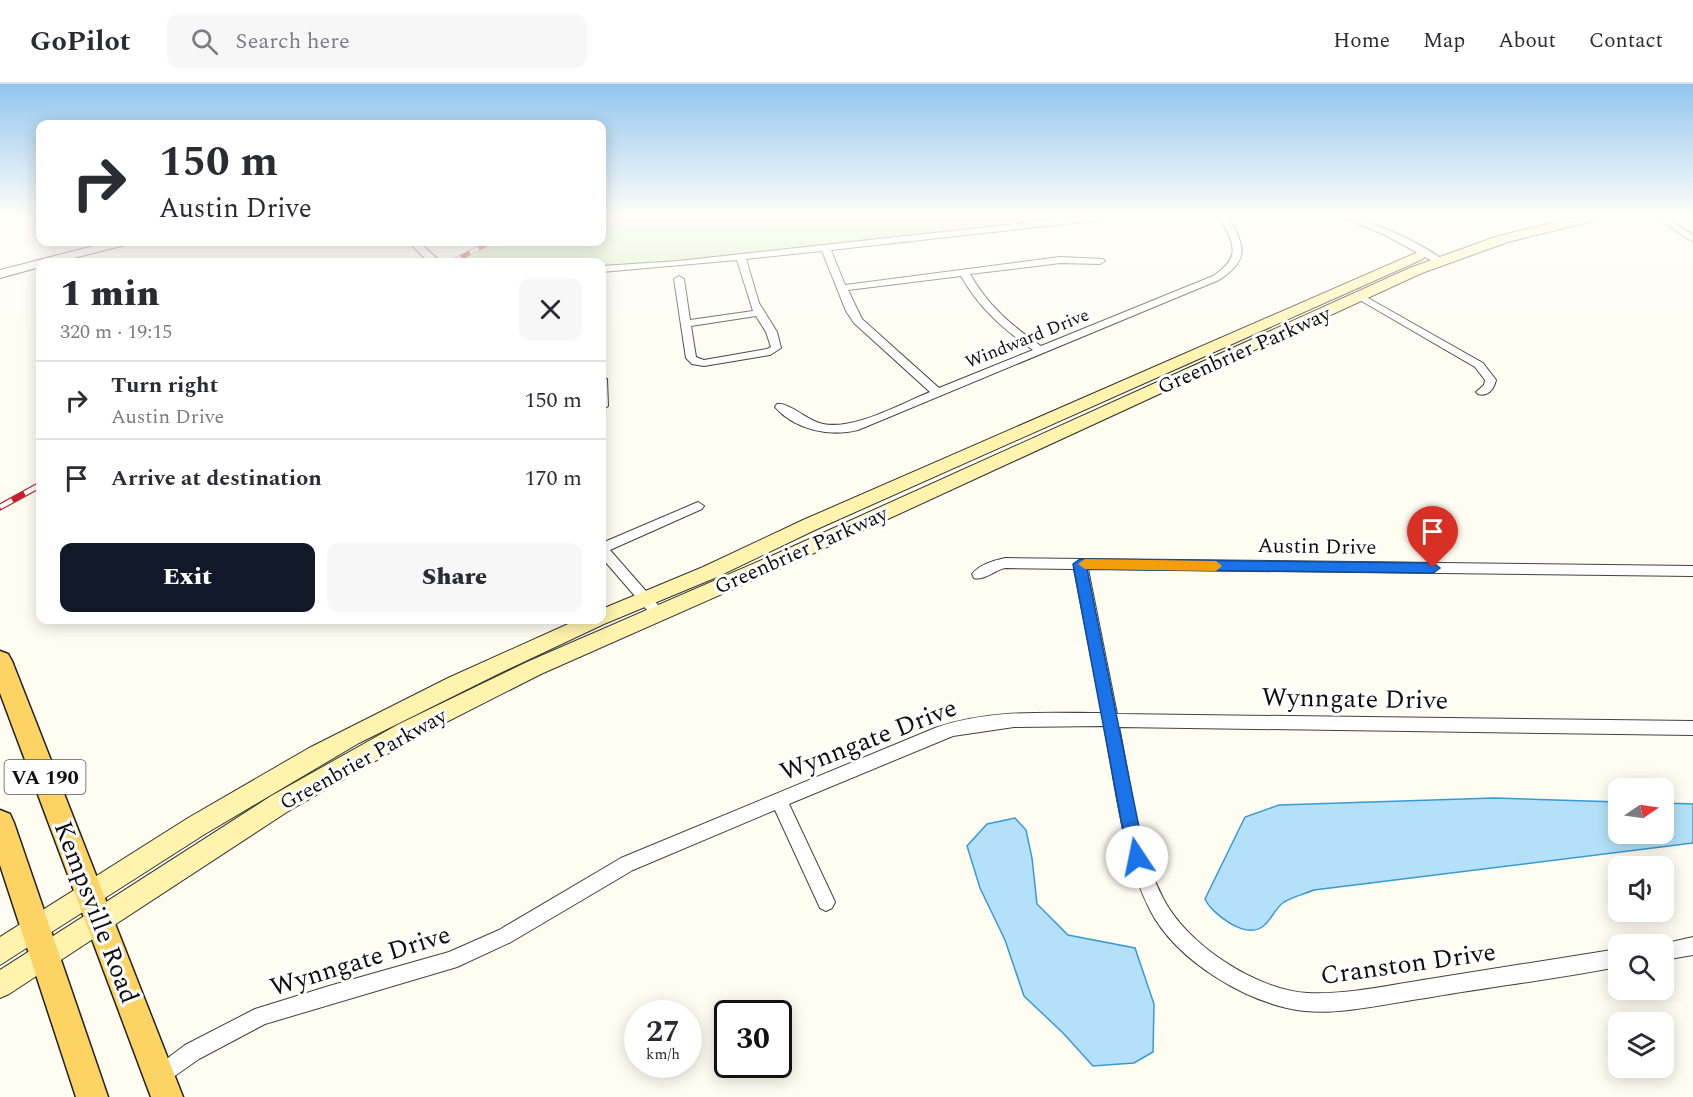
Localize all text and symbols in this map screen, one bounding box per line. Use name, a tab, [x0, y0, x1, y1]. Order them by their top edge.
search box	[167, 14, 587, 68]
text: GoPilot	[30, 20, 131, 63]
icon: search	[188, 25, 221, 58]
text: Search here	[236, 25, 350, 58]
text: Home	[1333, 25, 1390, 57]
text: Map	[1423, 25, 1465, 57]
text: About	[1498, 25, 1556, 57]
text: Contact	[1589, 25, 1663, 57]
text: 150 m	[159, 131, 278, 194]
icon: right	[60, 144, 138, 222]
text: Austin Drive	[159, 188, 312, 230]
text: 1 min	[60, 267, 160, 322]
button: close	[519, 278, 582, 341]
street label: Greenbrier Parkway	[1153, 298, 1337, 403]
street label: Windward Drive	[961, 301, 1093, 376]
text: 320 m · 19:15	[60, 317, 172, 347]
text: Turn right	[111, 369, 218, 402]
icon: right	[60, 384, 93, 417]
text: 150 m	[525, 384, 582, 417]
text: Austin Drive	[111, 402, 224, 432]
icon: arrive	[60, 462, 93, 495]
text: Arrive at destination	[111, 462, 322, 495]
text: 170 m	[525, 462, 582, 495]
street label: Greenbrier Parkway	[710, 498, 894, 603]
pin	[1407, 506, 1458, 568]
icon: arrive	[1416, 515, 1449, 548]
street label: Austin Drive	[1257, 530, 1377, 564]
button: Exit	[60, 543, 315, 612]
button: Share	[327, 543, 582, 612]
street label: Wynngate Drive	[1261, 677, 1449, 721]
street label: Wynngate Drive	[774, 688, 963, 792]
street label: Greenbrier Parkway	[274, 700, 454, 819]
road number: VA 190	[4, 760, 86, 794]
north arrow	[1608, 778, 1674, 844]
map controls	[1608, 778, 1674, 1078]
street label: Kempsville Road	[43, 815, 149, 1009]
position arrow	[1105, 825, 1169, 889]
button: sound	[1608, 856, 1674, 922]
street label: Wynngate Drive	[265, 915, 455, 1007]
street label: Cranston Drive	[1318, 932, 1498, 996]
button: search	[1608, 934, 1674, 1000]
speed limit sign: 30	[714, 1000, 792, 1078]
text: 27	[646, 1009, 680, 1055]
button: layers	[1608, 1012, 1674, 1078]
text: km/h	[646, 1043, 680, 1066]

